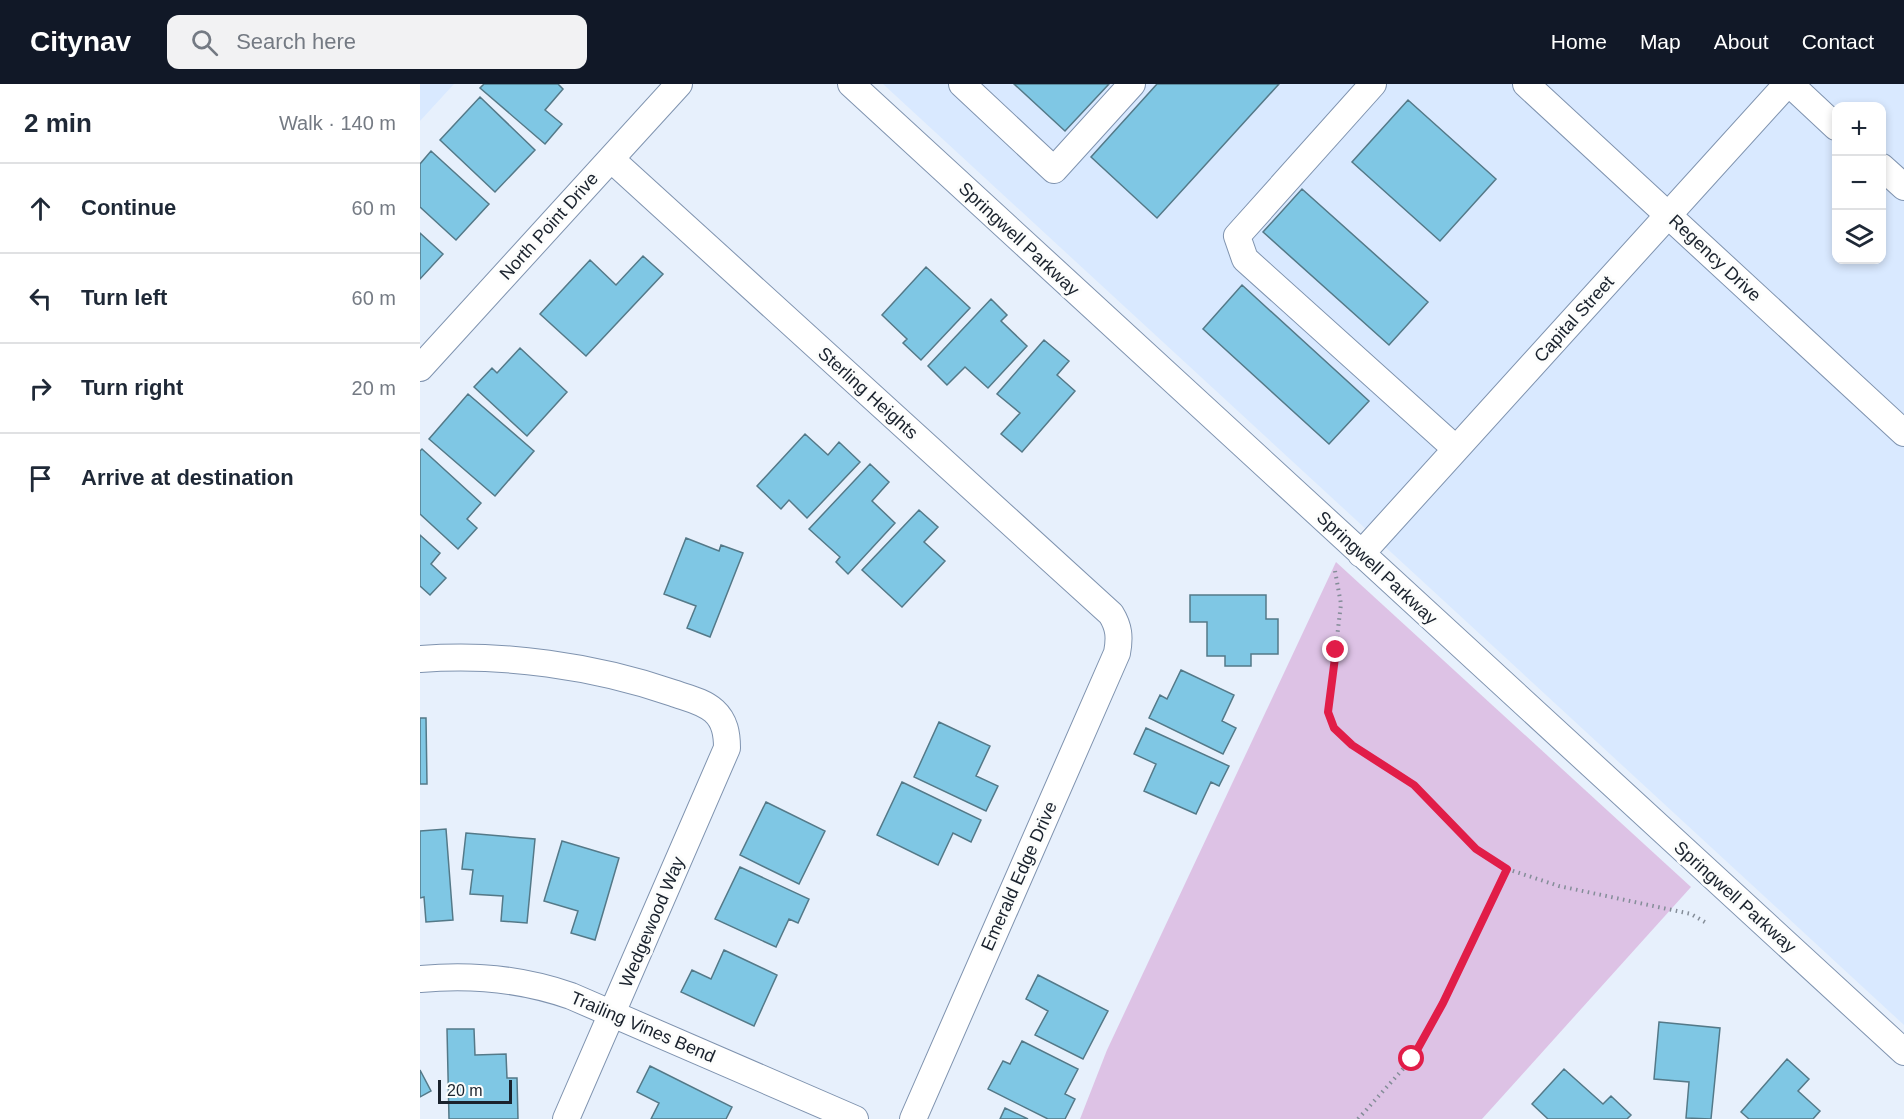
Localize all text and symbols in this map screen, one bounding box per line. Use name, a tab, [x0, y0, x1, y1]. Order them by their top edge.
search box	[167, 15, 587, 69]
text: Citynav	[30, 26, 131, 57]
icon: search	[188, 26, 221, 59]
text: Search here	[236, 29, 356, 54]
text: Home	[1551, 30, 1607, 53]
text: Map	[1640, 30, 1681, 53]
text: About	[1714, 30, 1769, 53]
text: Contact	[1802, 30, 1874, 53]
map controls	[1832, 102, 1886, 264]
button: +	[1832, 102, 1886, 156]
text: 2 min	[24, 108, 92, 138]
text: Walk · 140 m	[279, 112, 396, 134]
button: −	[1832, 156, 1886, 210]
street label: North Point Drive	[496, 168, 602, 284]
street label: Springwell Parkway	[955, 178, 1083, 300]
icon: ahead	[24, 192, 57, 225]
text: Continue	[81, 195, 176, 220]
text: 60 m	[352, 197, 396, 219]
street label: Regency Drive	[1665, 210, 1765, 306]
button: layers	[1832, 210, 1886, 264]
street label: Capital Street	[1530, 272, 1618, 366]
icon: left	[24, 282, 57, 315]
text: Turn left	[81, 285, 167, 310]
text: 60 m	[352, 287, 396, 309]
street label: Sterling Heights	[814, 343, 922, 443]
icon: right	[24, 372, 57, 405]
text: Turn right	[81, 375, 183, 400]
text: 20 m	[352, 377, 396, 399]
icon: arrive	[24, 462, 57, 495]
text: Arrive at destination	[81, 465, 294, 490]
street label: Springwell Parkway	[1313, 507, 1441, 629]
route end	[1322, 636, 1348, 662]
street label: Emerald Edge Drive	[977, 798, 1061, 954]
street label: Springwell Parkway	[1670, 837, 1800, 957]
street label: Wedgewood Way	[615, 854, 689, 990]
street label: Trailing Vines Bend	[568, 987, 718, 1067]
route start	[1398, 1045, 1424, 1071]
scale bar	[438, 1077, 512, 1104]
text: 20 m	[447, 1082, 483, 1099]

